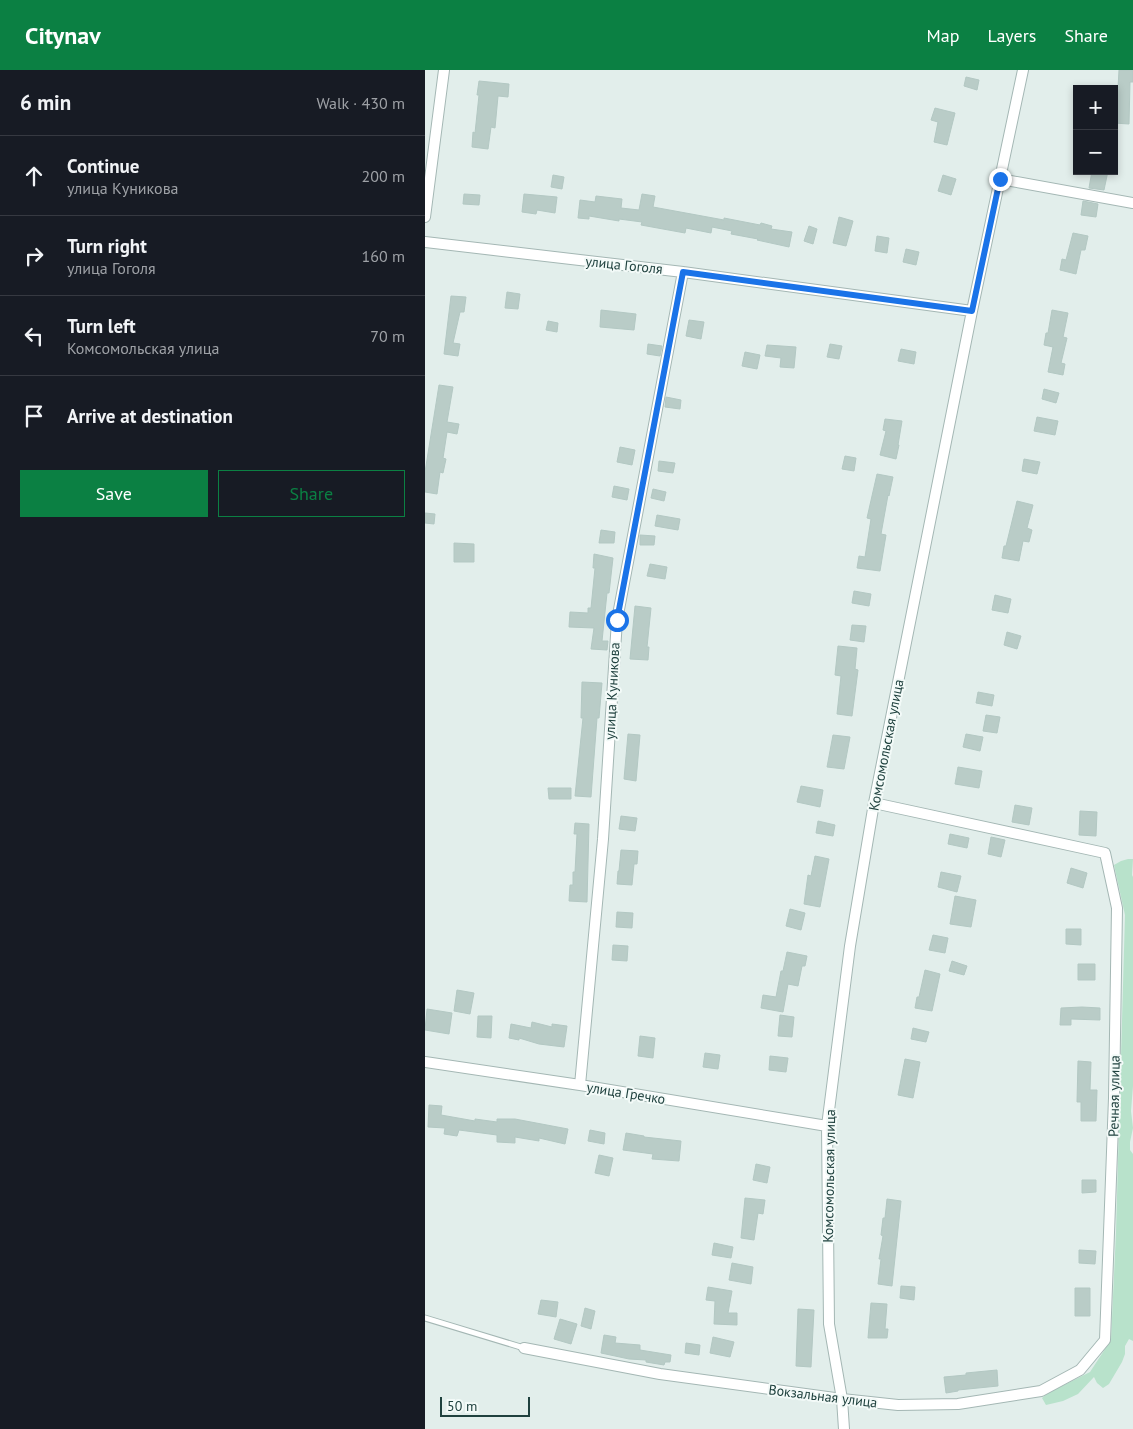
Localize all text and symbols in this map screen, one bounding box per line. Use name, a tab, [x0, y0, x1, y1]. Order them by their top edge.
text: Citynav	[25, 20, 101, 51]
text: Map	[927, 24, 959, 47]
text: Layers	[987, 24, 1036, 47]
text: Share	[1064, 24, 1108, 47]
map controls	[1073, 85, 1118, 175]
button: +	[1073, 85, 1118, 130]
text: 6 min	[20, 89, 71, 116]
text: Walk · 430 m	[316, 93, 405, 113]
button: −	[1073, 130, 1118, 175]
text: Continue	[67, 154, 139, 178]
icon: ahead	[20, 162, 48, 190]
text: 200 m	[362, 166, 405, 186]
route end	[989, 168, 1012, 191]
text: улица Куникова	[67, 178, 179, 198]
text: Turn right	[67, 234, 147, 258]
icon: right	[20, 242, 48, 270]
text: 160 m	[362, 246, 405, 266]
street label: улица Гоголя	[584, 252, 664, 278]
text: улица Гоголя	[67, 258, 156, 278]
text: Turn left	[67, 314, 136, 338]
icon: left	[20, 322, 48, 350]
text: 70 m	[370, 326, 405, 346]
text: Комсомольская улица	[67, 338, 220, 358]
icon: arrive	[20, 402, 48, 430]
text: Arrive at destination	[67, 404, 233, 428]
button: Save	[20, 470, 208, 517]
button: Share	[218, 470, 405, 517]
route start	[606, 609, 629, 632]
street label: улица Куникова	[600, 642, 624, 740]
street label: Комсомольская улица	[864, 678, 908, 812]
street label: Речная улица	[1104, 1055, 1124, 1137]
street label: улица Гречко	[585, 1078, 667, 1108]
street label: Комсомольская улица	[819, 1109, 839, 1243]
street label: Вокзальная улица	[768, 1380, 879, 1412]
scale bar	[440, 1394, 530, 1417]
text: 50 m	[447, 1397, 477, 1415]

